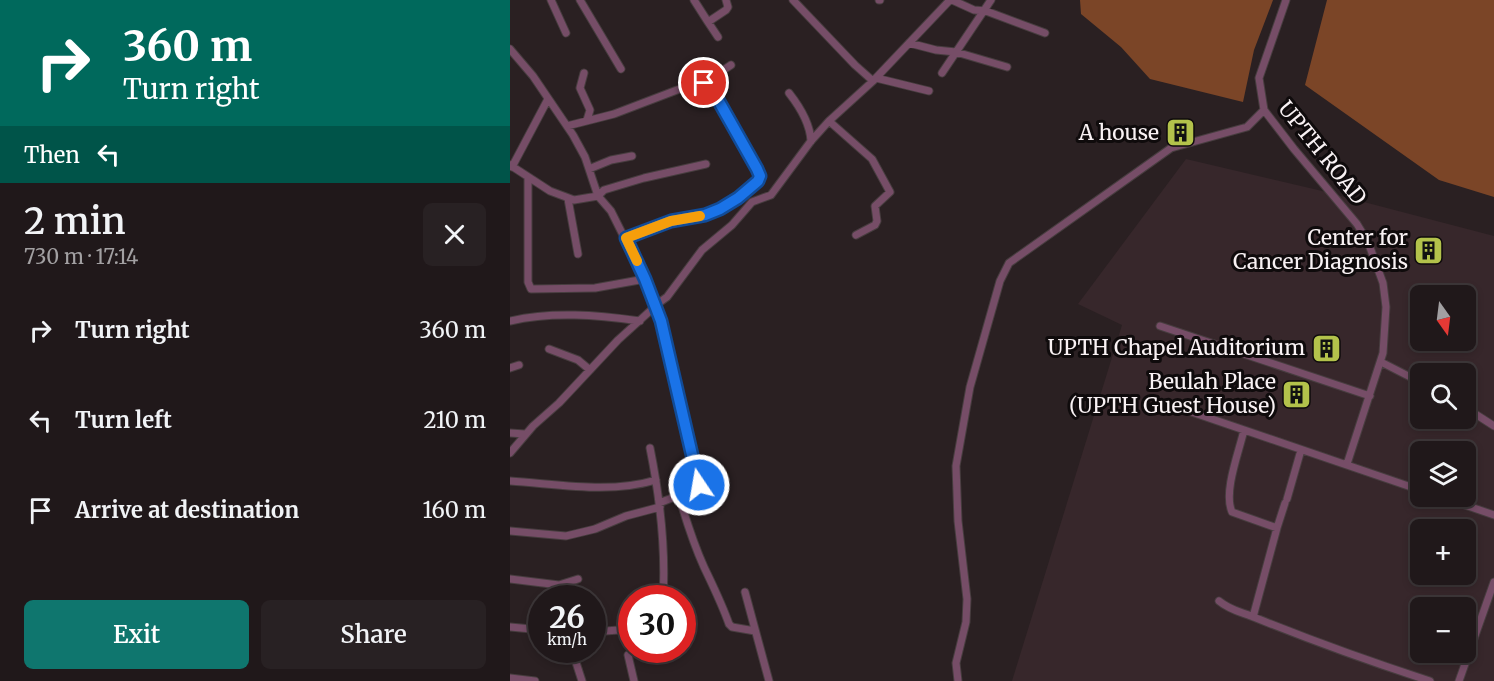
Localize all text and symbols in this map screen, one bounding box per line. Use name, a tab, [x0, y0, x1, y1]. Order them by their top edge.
text: 360 m	[123, 20, 252, 72]
icon: right	[24, 24, 102, 102]
pin	[678, 57, 729, 108]
icon: arrive	[687, 66, 720, 99]
text: Turn right	[123, 72, 260, 106]
street label: UPTH ROAD	[1272, 95, 1373, 210]
building icon: A house	[1164, 117, 1196, 149]
place label: A house	[1078, 119, 1159, 146]
icon: left	[92, 138, 125, 171]
text: Then	[24, 141, 80, 169]
text: 2 min	[24, 199, 126, 244]
button: close	[423, 203, 486, 266]
place label: Center for Cancer Diagnosis	[1233, 224, 1408, 275]
building icon: Center for Cancer Diagnosis	[1413, 234, 1445, 266]
text: 730 m · 17:14	[24, 244, 138, 269]
north arrow	[1410, 285, 1476, 351]
map controls	[1410, 285, 1476, 663]
icon: right	[24, 314, 57, 347]
text: Turn right	[75, 316, 189, 344]
text: 360 m	[419, 316, 486, 344]
building icon: UPTH Chapel Auditorium	[1310, 332, 1342, 364]
place label: UPTH Chapel Auditorium	[1048, 334, 1305, 361]
button: search	[1410, 363, 1476, 429]
place label: Beulah Place (UPTH Guest House)	[1069, 368, 1276, 419]
building icon: Beulah Place (UPTH Guest House)	[1281, 378, 1313, 410]
icon: left	[24, 404, 57, 437]
text: Turn left	[75, 406, 172, 434]
text: 210 m	[423, 406, 486, 434]
button: layers	[1410, 441, 1476, 507]
position arrow	[667, 453, 731, 517]
icon: arrive	[24, 494, 57, 527]
text: Arrive at destination	[75, 496, 299, 524]
text: 160 m	[422, 496, 486, 524]
button: +	[1410, 519, 1476, 585]
speed limit sign: 30	[618, 585, 696, 663]
button: −	[1410, 597, 1476, 663]
text: 26	[549, 598, 585, 636]
button: Exit	[24, 600, 249, 669]
button: Share	[261, 600, 486, 669]
text: km/h	[547, 630, 587, 649]

